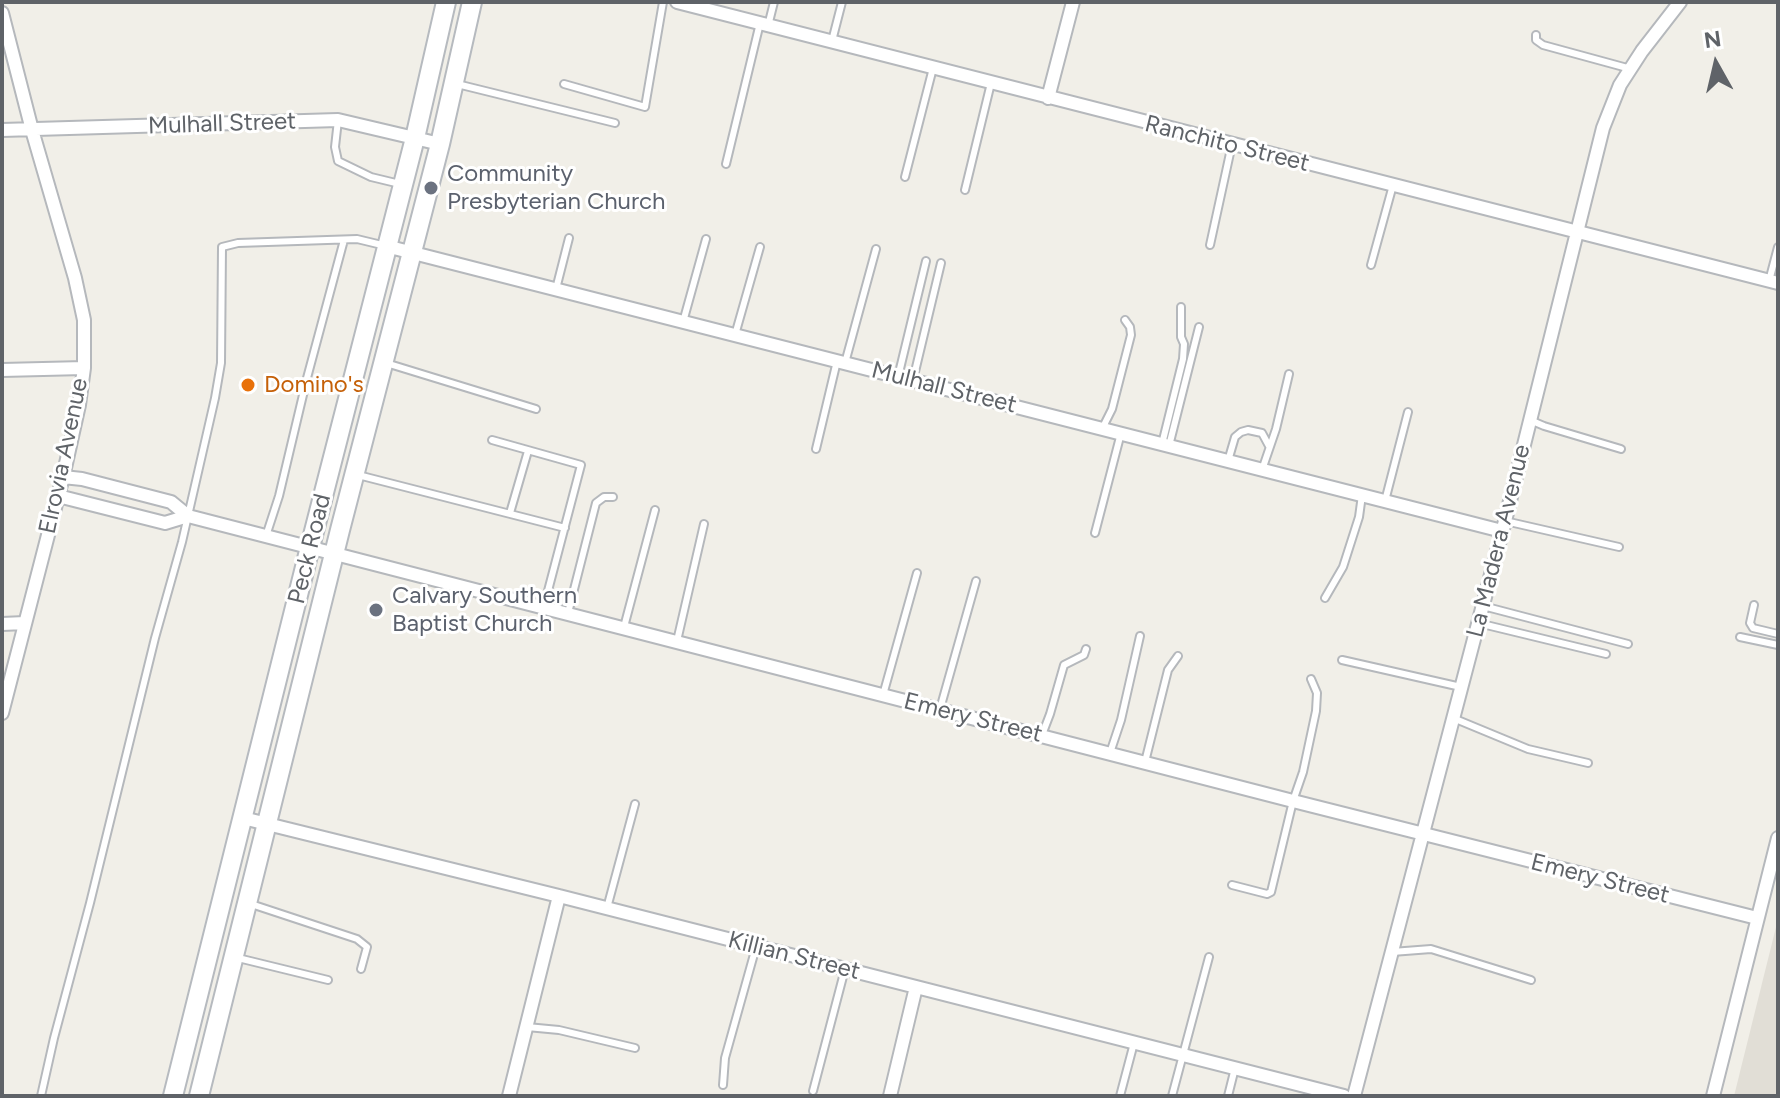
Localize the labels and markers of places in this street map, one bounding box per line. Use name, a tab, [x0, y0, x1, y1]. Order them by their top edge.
place label: Community Presbyterian Church	[447, 160, 665, 216]
marker: Community Presbyterian Church	[422, 179, 440, 197]
place label: Domino's	[264, 371, 364, 399]
marker: Domino's	[239, 376, 257, 394]
place label: Calvary Southern Baptist Church	[392, 582, 577, 638]
marker: Calvary Southern Baptist Church	[367, 601, 385, 619]

